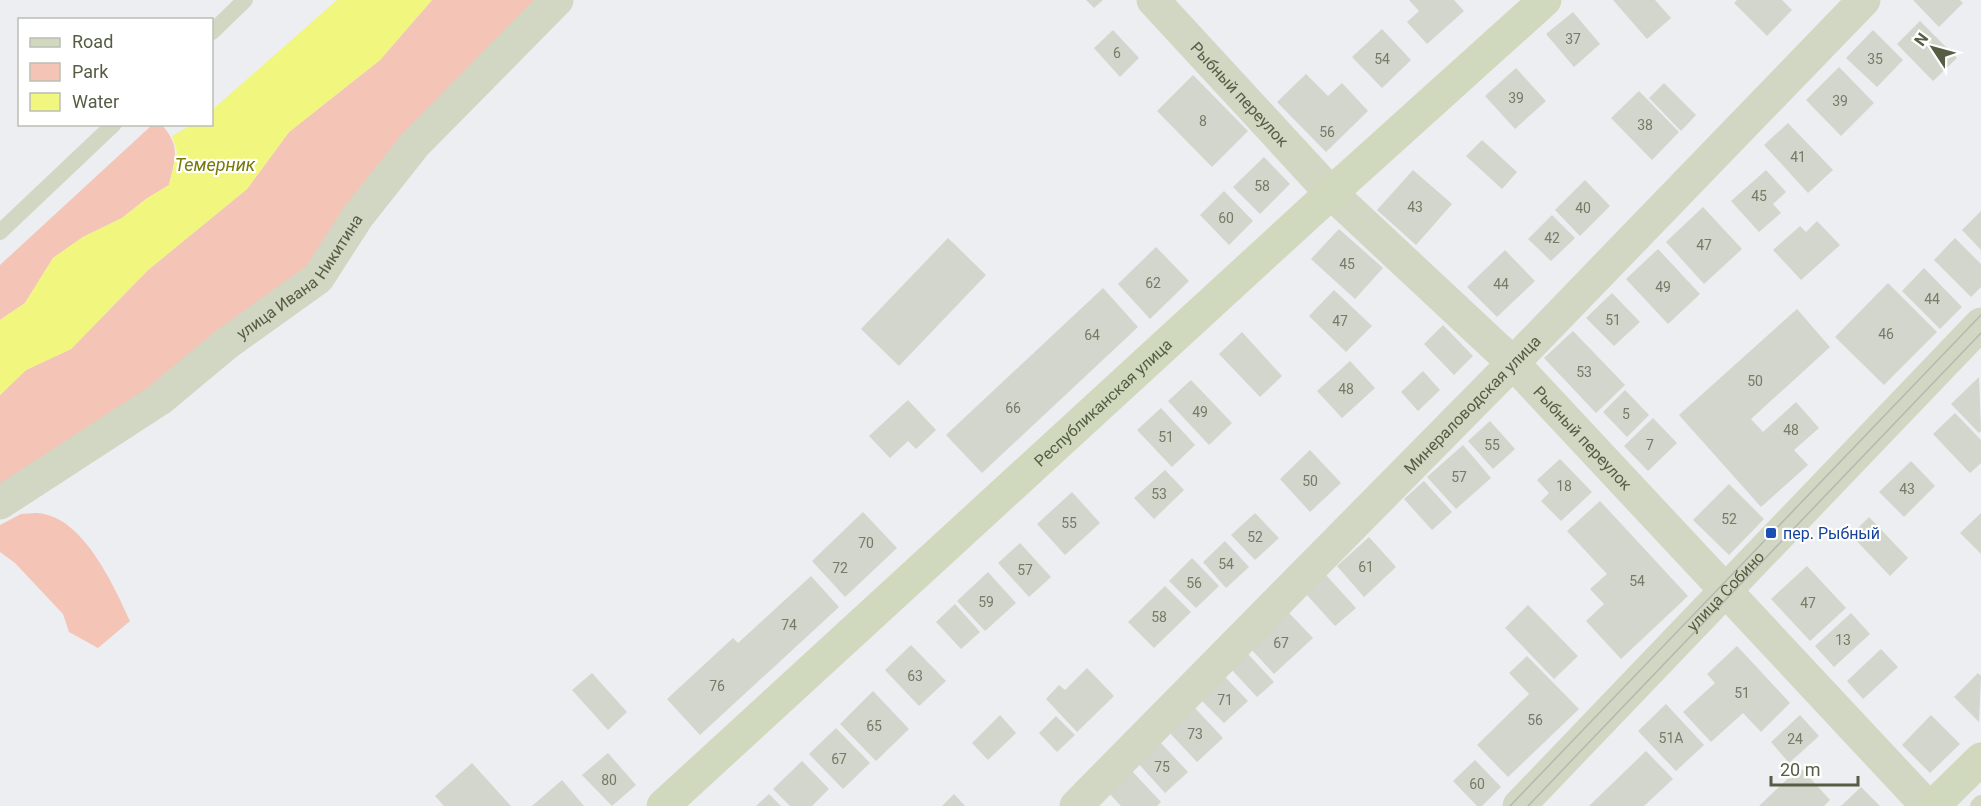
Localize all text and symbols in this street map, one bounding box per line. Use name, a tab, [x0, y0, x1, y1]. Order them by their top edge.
legend	[18, 18, 213, 126]
north arrow	[1903, 18, 1963, 78]
text: N	[1910, 29, 1932, 50]
text: Road	[72, 31, 113, 52]
house number: 37	[1565, 31, 1581, 47]
street label: Рыбный переулок	[1187, 38, 1293, 151]
house number: 6	[1113, 45, 1121, 61]
house number: 54	[1374, 51, 1390, 67]
house number: 35	[1867, 51, 1883, 67]
text: Park	[72, 61, 109, 82]
house number: 39	[1508, 90, 1524, 106]
text: Water	[72, 91, 119, 112]
house number: 39	[1832, 93, 1848, 109]
house number: 8	[1199, 113, 1207, 129]
house number: 38	[1637, 117, 1653, 133]
house number: 56	[1319, 124, 1335, 140]
house number: 41	[1790, 149, 1806, 165]
water label: Темерник	[175, 154, 256, 175]
house number: 58	[1254, 178, 1270, 194]
house number: 45	[1751, 188, 1767, 204]
house number: 43	[1407, 199, 1423, 215]
house number: 40	[1575, 200, 1591, 216]
street label: улица Ивана Никитина	[233, 210, 366, 343]
house number: 60	[1218, 210, 1234, 226]
house number: 42	[1544, 230, 1560, 246]
house number: 47	[1696, 237, 1712, 253]
house number: 45	[1339, 256, 1355, 272]
house number: 62	[1145, 275, 1161, 291]
house number: 44	[1493, 276, 1509, 292]
house number: 49	[1655, 279, 1671, 295]
house number: 44	[1924, 291, 1940, 307]
house number: 51	[1605, 312, 1621, 328]
house number: 47	[1332, 313, 1348, 329]
house number: 46	[1878, 326, 1894, 342]
house number: 64	[1084, 327, 1100, 343]
street label: Минераловодская улица	[1400, 331, 1544, 478]
street label: Республиканская улица	[1030, 334, 1176, 470]
house number: 53	[1576, 364, 1592, 380]
house number: 50	[1747, 373, 1763, 389]
house number: 48	[1338, 381, 1354, 397]
street label: Рыбный переулок	[1530, 382, 1636, 494]
house number: 66	[1005, 400, 1021, 416]
house number: 49	[1192, 404, 1208, 420]
house number: 5	[1622, 406, 1630, 422]
house number: 48	[1783, 422, 1799, 438]
house number: 51	[1158, 429, 1174, 445]
house number: 55	[1484, 437, 1500, 453]
house number: 7	[1646, 437, 1654, 453]
house number: 57	[1451, 469, 1467, 485]
house number: 50	[1302, 473, 1318, 489]
house number: 18	[1556, 478, 1572, 494]
house number: 43	[1899, 481, 1915, 497]
house number: 53	[1151, 486, 1167, 502]
house number: 52	[1721, 511, 1737, 527]
house number: 55	[1061, 515, 1077, 531]
place label: пер. Рыбный	[1783, 524, 1880, 543]
marker: пер. Рыбный	[1764, 526, 1778, 540]
house number: 52	[1247, 529, 1263, 545]
house number: 70	[858, 535, 874, 551]
street label: улица Собино	[1682, 547, 1768, 635]
house number: 54	[1218, 556, 1234, 572]
house number: 61	[1358, 559, 1374, 575]
house number: 72	[832, 560, 848, 576]
house number: 57	[1017, 562, 1033, 578]
house number: 54	[1629, 573, 1645, 589]
house number: 56	[1186, 575, 1202, 591]
house number: 59	[978, 594, 994, 610]
house number: 47	[1800, 595, 1816, 611]
house number: 58	[1151, 609, 1167, 625]
house number: 74	[781, 617, 797, 633]
house number: 13	[1835, 632, 1851, 648]
house number: 67	[1273, 635, 1289, 651]
house number: 63	[907, 668, 923, 684]
house number: 76	[709, 678, 725, 694]
house number: 51	[1734, 685, 1750, 701]
house number: 71	[1217, 692, 1233, 708]
house number: 56	[1527, 712, 1543, 728]
house number: 65	[866, 718, 882, 734]
house number: 73	[1187, 726, 1203, 742]
house number: 51А	[1659, 730, 1683, 746]
house number: 24	[1787, 731, 1803, 747]
scale bar	[1771, 749, 1858, 787]
house number: 67	[831, 751, 847, 767]
house number: 75	[1154, 759, 1170, 775]
text: 20 m	[1780, 759, 1820, 780]
house number: 80	[601, 772, 617, 788]
house number: 60	[1469, 776, 1485, 792]

